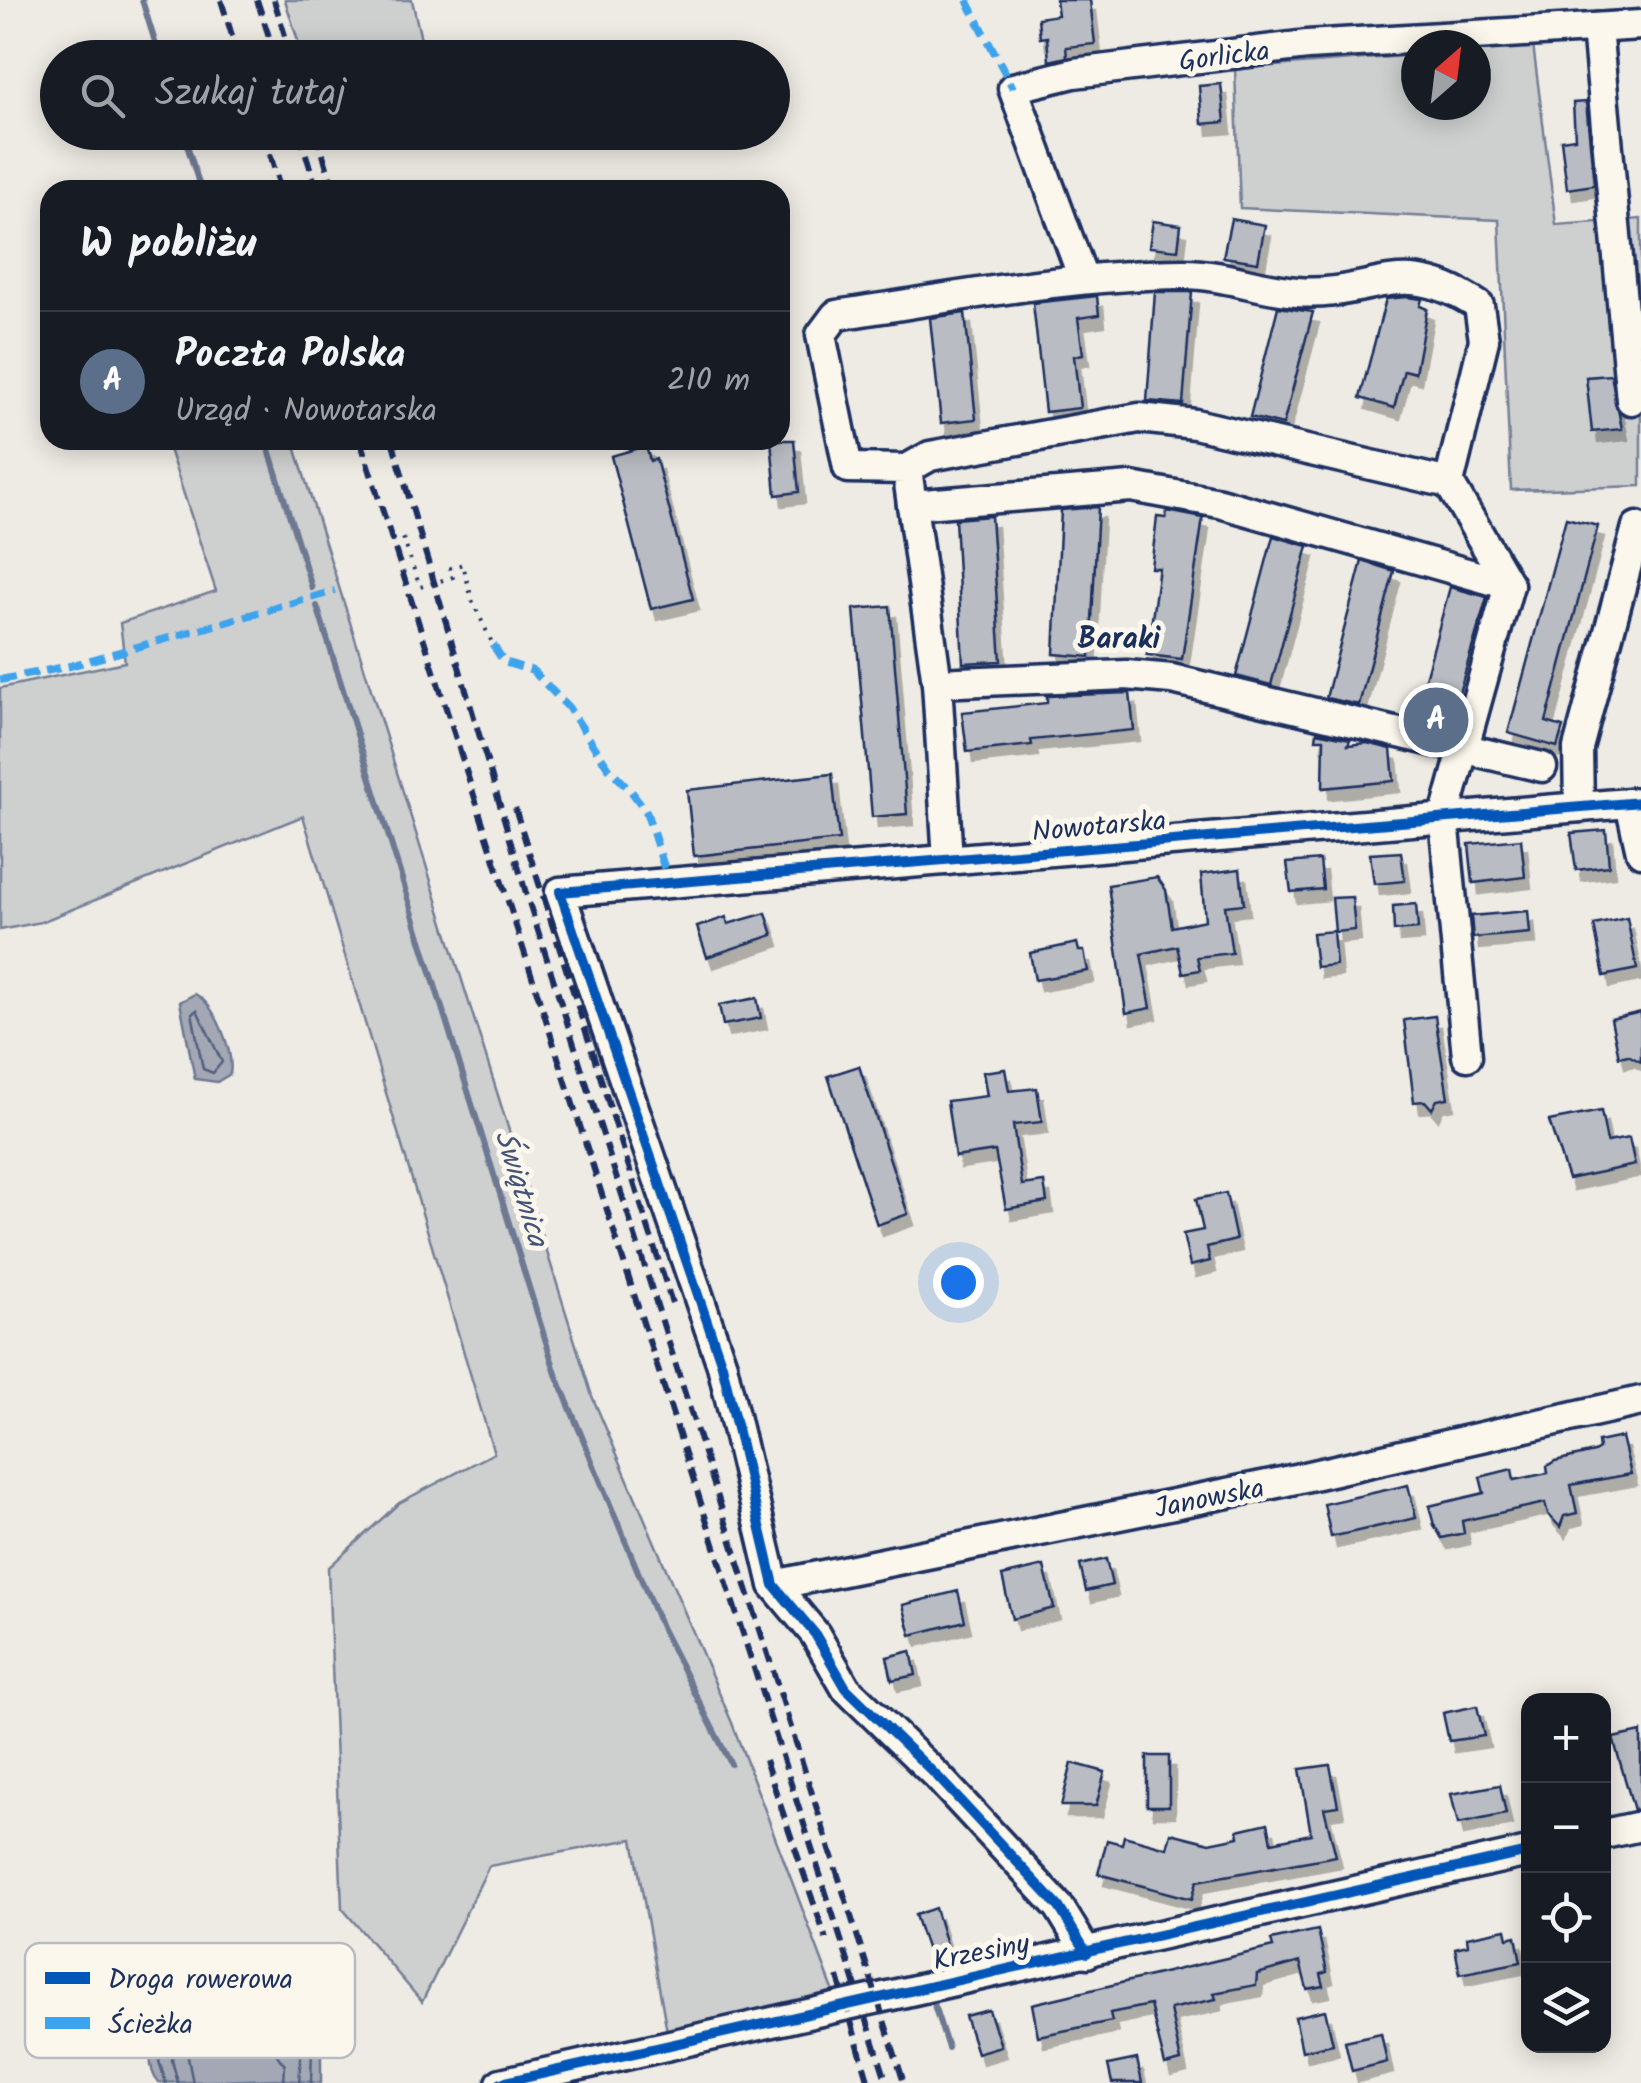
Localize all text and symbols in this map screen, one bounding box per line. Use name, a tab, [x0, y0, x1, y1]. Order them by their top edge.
street label: Gorlicka	[1176, 30, 1272, 85]
north arrow	[1401, 30, 1491, 120]
search box	[40, 40, 790, 150]
text: Szukaj tutaj	[155, 65, 346, 125]
icon: search	[75, 68, 130, 123]
text: W pobliżu	[80, 212, 256, 279]
text: Poczta Polska	[175, 326, 405, 386]
text: A	[102, 356, 123, 407]
text: 210 m	[667, 356, 750, 407]
text: Urząd · Nowotarska	[175, 386, 437, 437]
district label: Baraki	[1078, 616, 1162, 664]
pin: A	[1404, 682, 1468, 758]
street label: Nowotarska	[1030, 799, 1168, 856]
water label: Świątnica	[480, 1124, 561, 1255]
your location	[933, 1257, 984, 1308]
street label: Janowska	[1151, 1467, 1268, 1532]
map controls	[1521, 1693, 1611, 2053]
button: +	[1521, 1693, 1611, 1783]
button: −	[1521, 1783, 1611, 1873]
button: locate	[1521, 1873, 1611, 1963]
street label: Krzesiny	[929, 1922, 1034, 1985]
legend	[25, 1943, 355, 2058]
text: Droga rowerowa	[108, 1958, 293, 2003]
button: layers	[1521, 1963, 1611, 2053]
text: Ścieżka	[108, 2003, 193, 2048]

